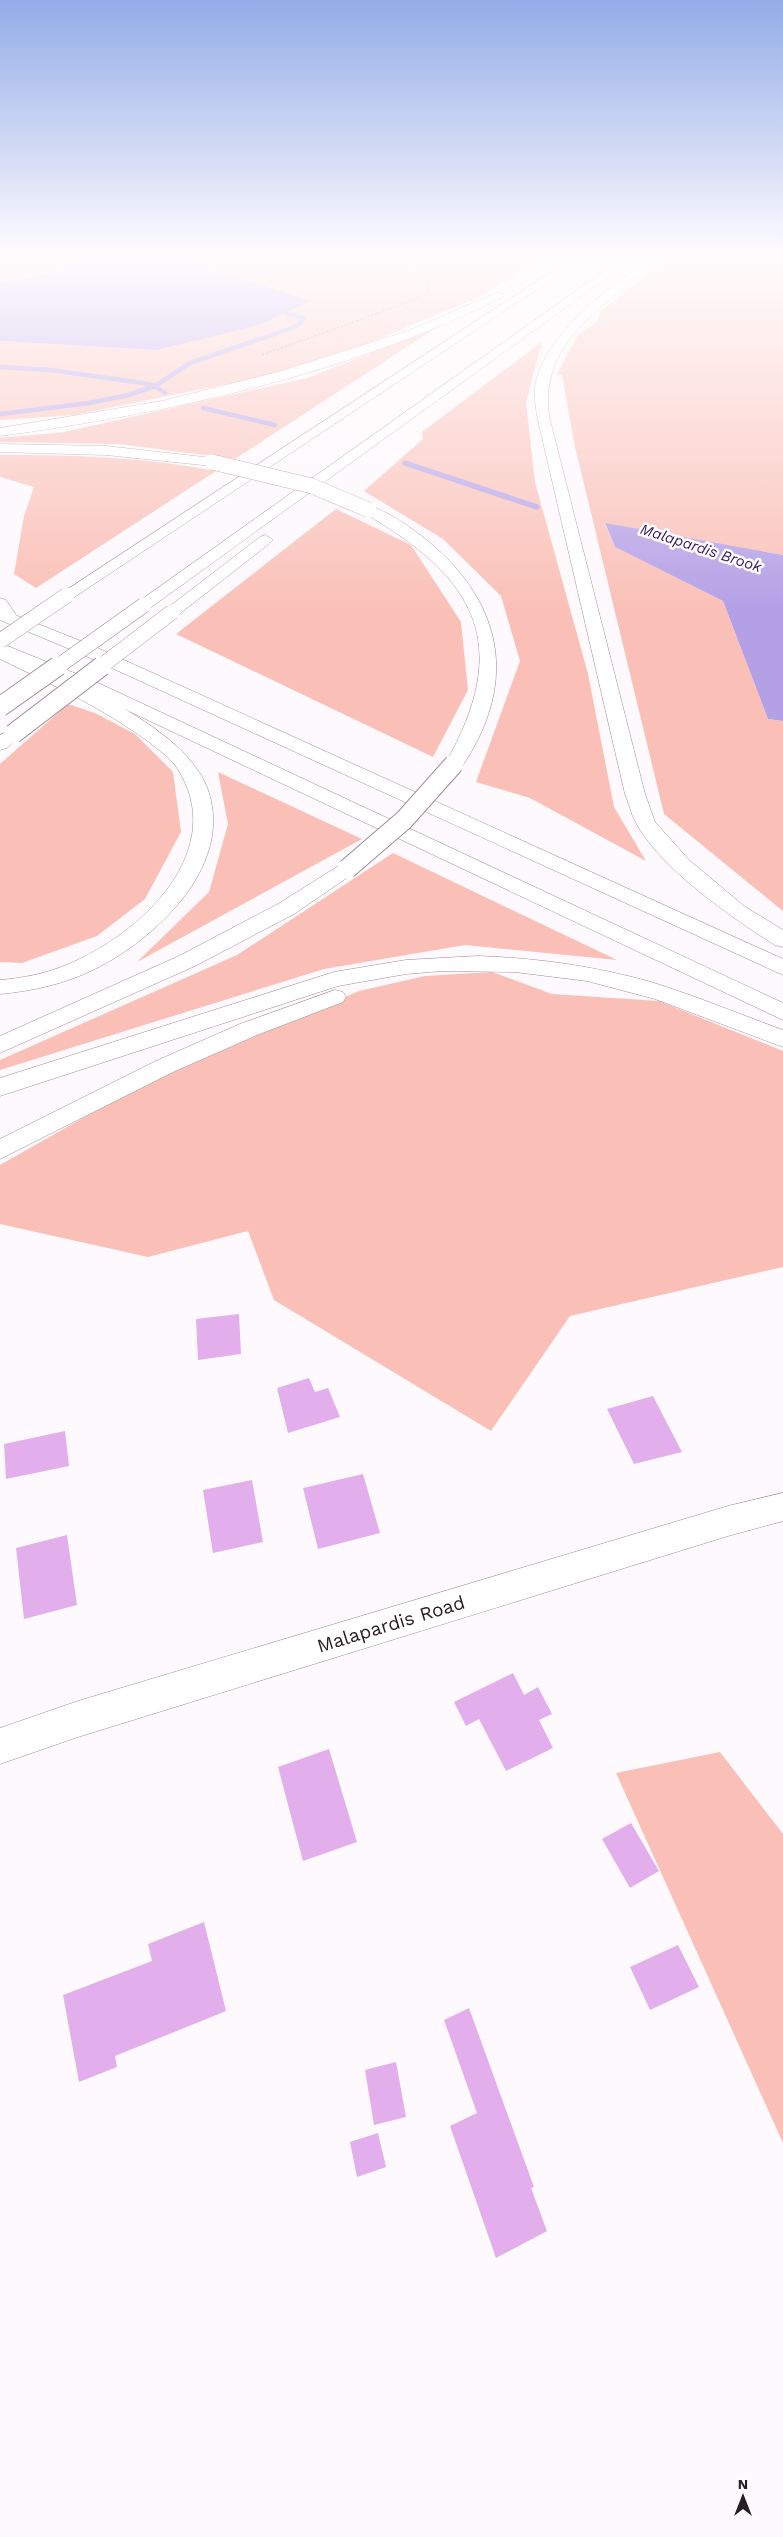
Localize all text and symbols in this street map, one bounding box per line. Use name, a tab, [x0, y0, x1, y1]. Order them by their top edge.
water label: Malapardis Brook	[638, 520, 765, 576]
street label: Malapardis Road	[314, 1591, 468, 1657]
north arrow	[718, 2472, 768, 2522]
text: N	[738, 2476, 748, 2492]

